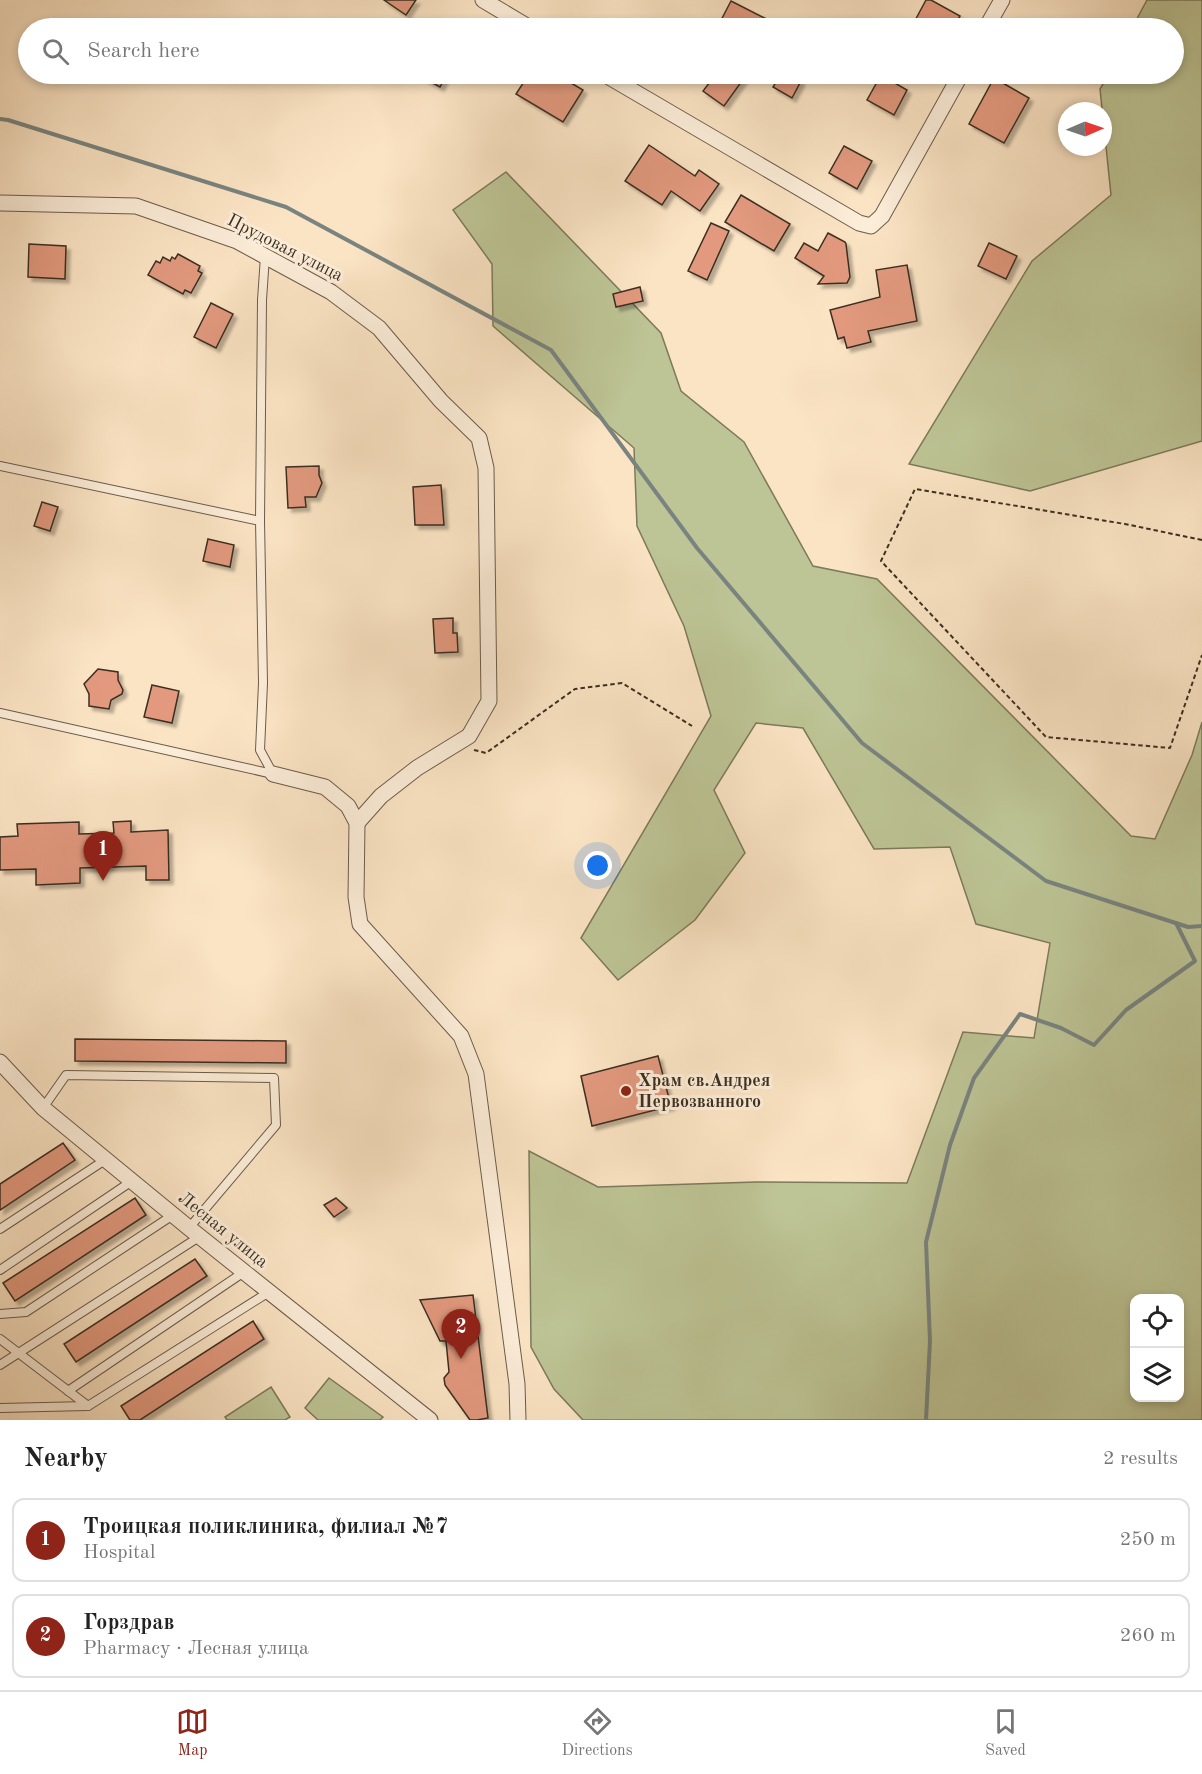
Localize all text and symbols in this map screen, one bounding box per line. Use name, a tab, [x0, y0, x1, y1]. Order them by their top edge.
search box	[18, 18, 1184, 84]
icon: search	[39, 35, 72, 68]
text: Search here	[87, 40, 200, 62]
north arrow	[1058, 102, 1112, 156]
street label: Прудовая улица	[224, 211, 346, 285]
pin: 1	[84, 832, 122, 881]
your location	[583, 851, 612, 880]
place label: Храм св.Андрея Первозванного	[638, 1072, 770, 1111]
marker: Храм св.Андрея Первозванного	[619, 1084, 633, 1098]
street label: Лесная улица	[175, 1189, 271, 1271]
map controls	[1130, 1294, 1184, 1402]
button: locate	[1130, 1294, 1184, 1348]
pin: 2	[442, 1310, 480, 1359]
button: layers	[1130, 1348, 1184, 1402]
text: Nearby	[24, 1446, 108, 1472]
text: 2 results	[1103, 1449, 1178, 1469]
text: Троицкая поликлиника, филиал №7	[83, 1516, 448, 1538]
text: 1	[40, 1530, 51, 1550]
text: 250 m	[1120, 1530, 1176, 1550]
text: Hospital	[83, 1543, 155, 1563]
text: Горздрав	[83, 1612, 174, 1634]
text: 2	[40, 1626, 51, 1646]
text: 260 m	[1120, 1626, 1176, 1646]
text: Pharmacy · Лесная улица	[83, 1639, 309, 1659]
tab: Map	[176, 1705, 209, 1761]
tab: Directions	[562, 1705, 633, 1761]
tab: Saved	[985, 1705, 1026, 1761]

